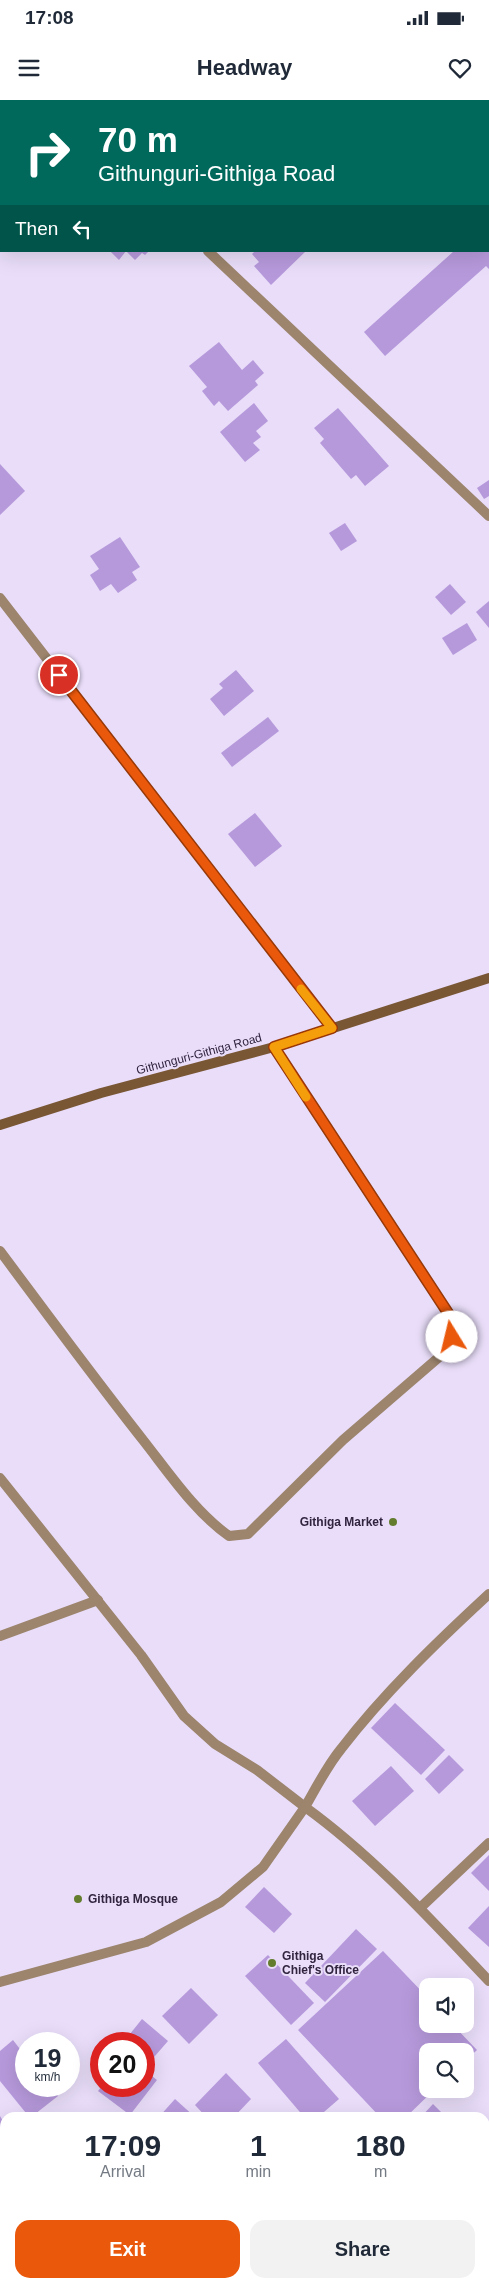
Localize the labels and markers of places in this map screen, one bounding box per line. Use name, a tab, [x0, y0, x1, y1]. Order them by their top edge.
pin	[38, 654, 80, 696]
place label: Githiga Market	[300, 1515, 383, 1529]
marker: Githiga Market	[387, 1516, 399, 1528]
place label: Githiga Mosque	[88, 1892, 178, 1906]
marker: Githiga Mosque	[72, 1893, 84, 1905]
place label: Githiga Chief's Office	[282, 1949, 359, 1977]
marker: Githiga Chief's Office	[266, 1957, 278, 1969]

